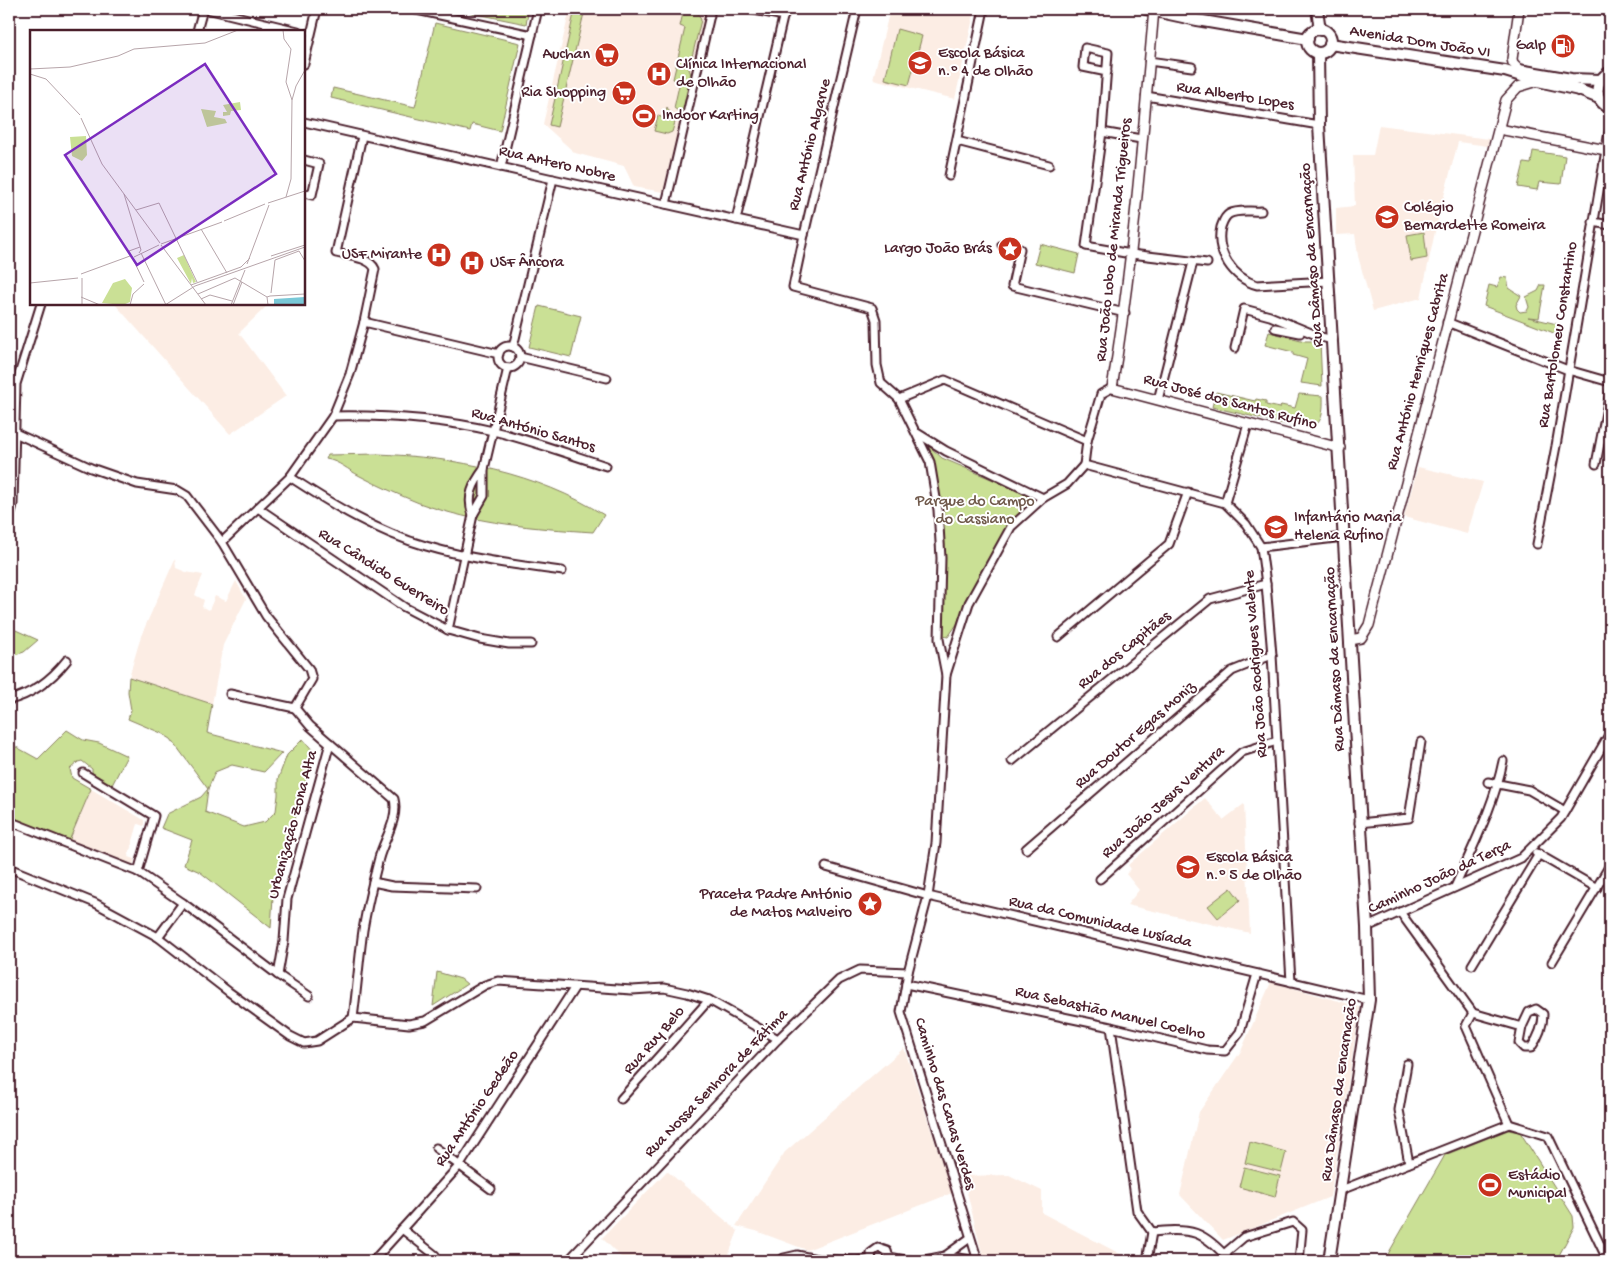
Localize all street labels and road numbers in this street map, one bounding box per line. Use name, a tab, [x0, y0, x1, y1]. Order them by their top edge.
street label: Avenida Dom João VI	[1348, 22, 1492, 64]
street label: Rua António Algarve	[785, 76, 837, 213]
street label: Rua Alberto Lopes	[1175, 78, 1296, 116]
street label: Rua João Lobo de Miranda Trigueiros	[1093, 116, 1137, 363]
street label: Rua Antero Nobre	[497, 142, 618, 188]
street label: Rua Dâmaso da Encarnação	[1297, 162, 1329, 348]
street label: Rua Bartolomeu Constantino	[1535, 241, 1583, 429]
street label: Rua António Henriques Cabrita	[1384, 270, 1455, 473]
street label: Rua José dos Santos Rufino	[1141, 371, 1319, 435]
street label: Rua António Santos	[469, 404, 598, 458]
street label: Rua Cândido Guerreiro	[314, 525, 452, 621]
street label: Rua Dâmaso da Encarnação	[1322, 566, 1350, 752]
street label: Rua João Rodrigues Valente	[1241, 569, 1273, 758]
street label: Rua dos Capitães	[1075, 607, 1176, 694]
street label: Rua Doutor Egas Moniz	[1072, 678, 1201, 794]
street label: Rua João Jesus Ventura	[1098, 742, 1230, 863]
street label: Urbanização Zona Alta	[265, 748, 323, 901]
street label: Caminho João da Terça	[1366, 836, 1515, 919]
street label: Rua da Comunidade Lusíada	[1007, 893, 1194, 954]
street label: Rua Sebastião Manuel Coelho	[1013, 983, 1207, 1045]
street label: Rua Dâmaso da Encarnação	[1318, 997, 1362, 1183]
street label: Rua Ruy Belo	[620, 1003, 690, 1079]
street label: Rua Nossa Senhora de Fátima	[641, 1005, 794, 1162]
street label: Caminho das Canas Verdes	[909, 1016, 980, 1193]
street label: Rua António Gedeão	[432, 1047, 524, 1171]

